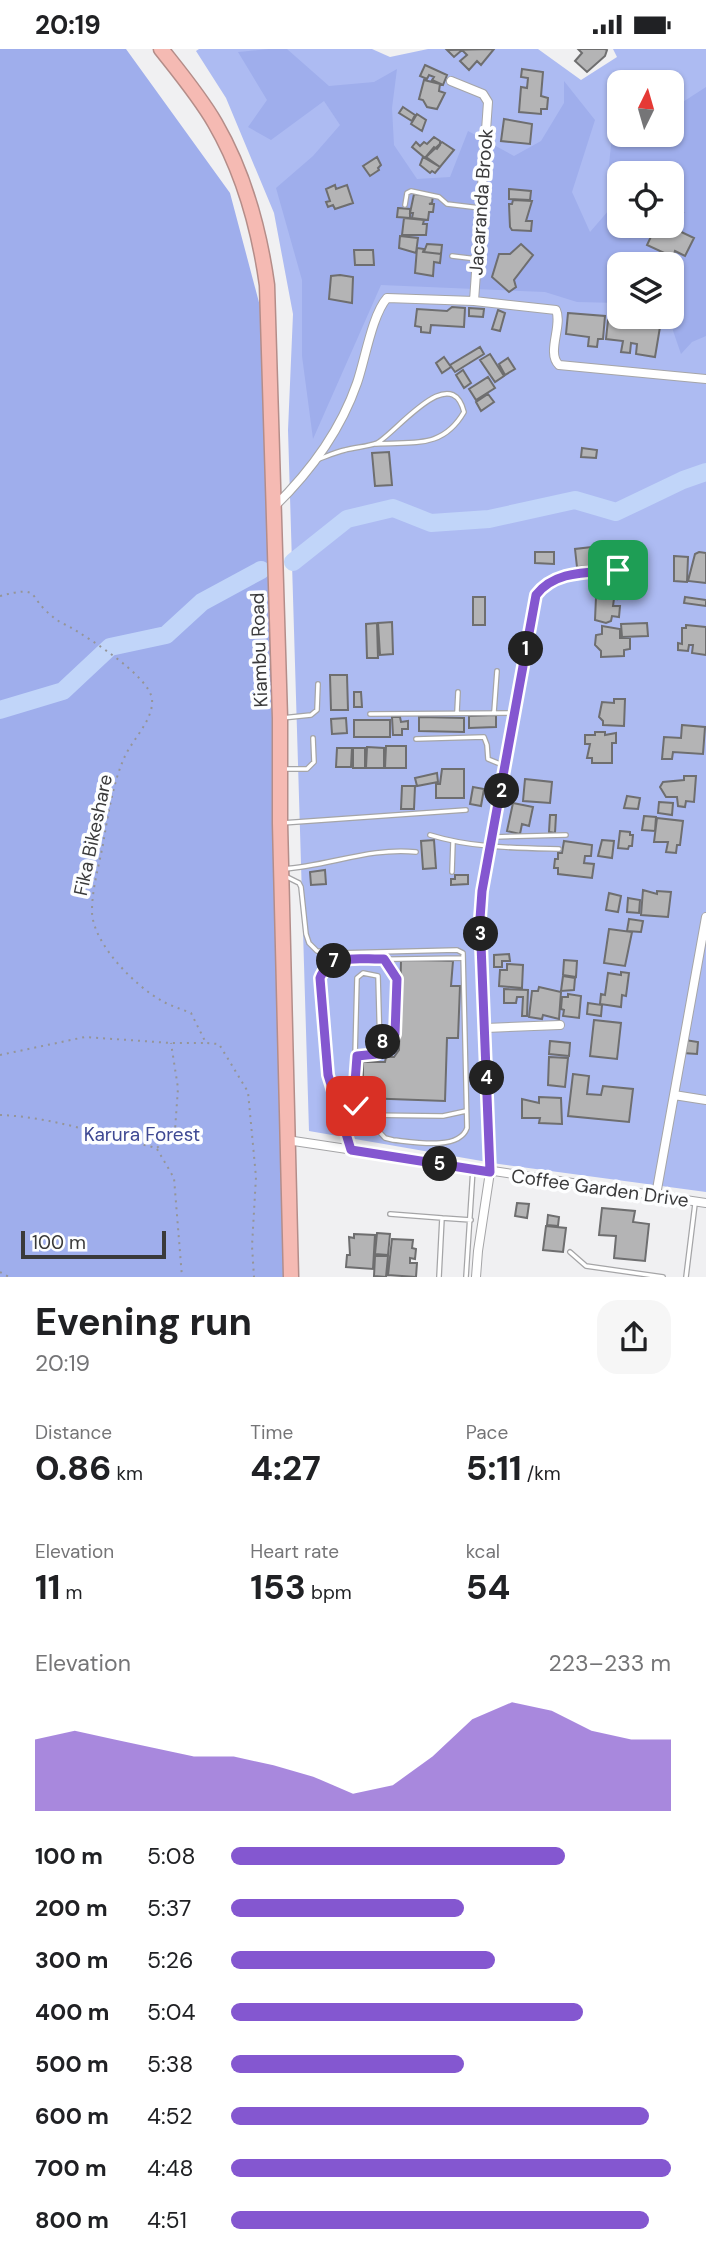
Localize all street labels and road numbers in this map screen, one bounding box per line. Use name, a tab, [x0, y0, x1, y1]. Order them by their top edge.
street label: Jacaranda Brook	[463, 127, 499, 276]
street label: Kiambu Road	[245, 592, 273, 708]
street label: Fika Bikeshare	[68, 772, 118, 898]
street label: Coffee Garden Drive	[510, 1163, 690, 1213]

